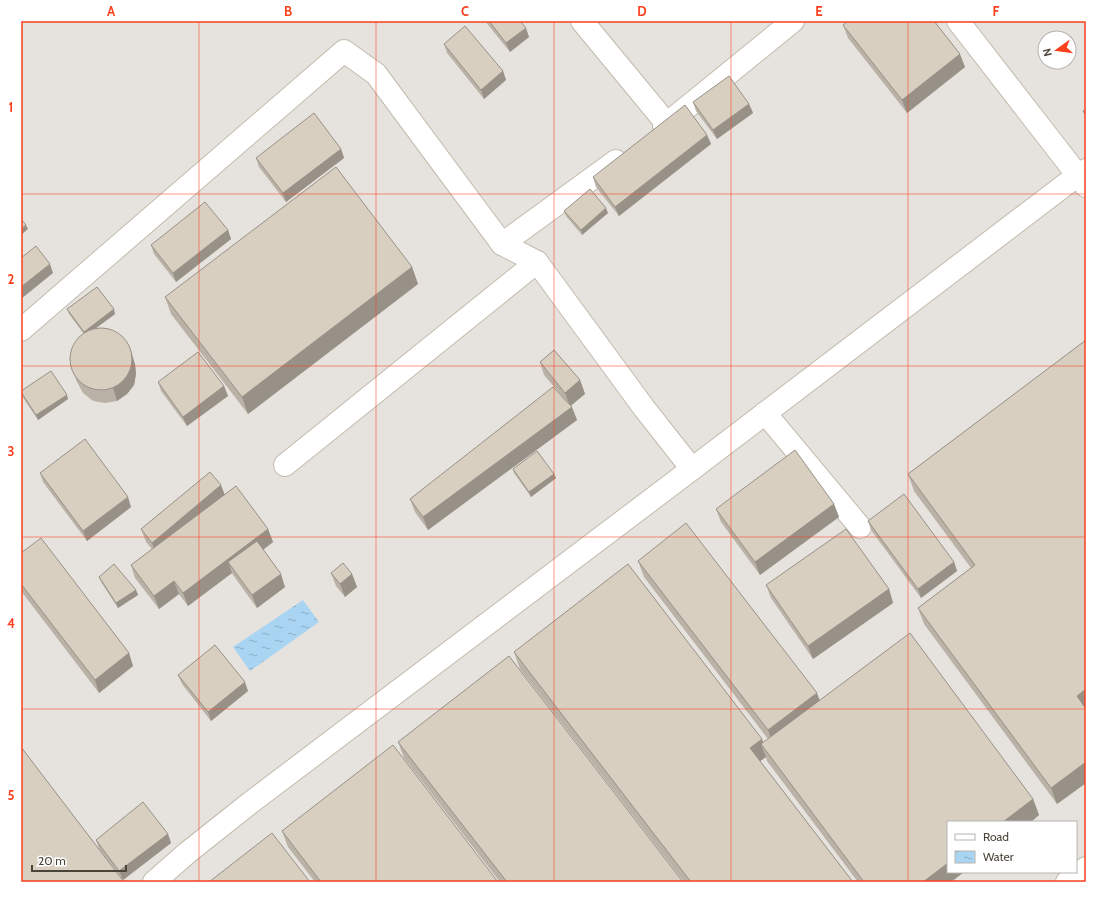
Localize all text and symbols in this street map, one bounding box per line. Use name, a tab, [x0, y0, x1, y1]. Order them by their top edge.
text: A	[107, 3, 116, 19]
text: B	[284, 3, 292, 19]
text: C	[461, 3, 469, 19]
text: D	[637, 3, 647, 19]
text: E	[815, 3, 823, 19]
text: F	[993, 3, 1000, 19]
north arrow	[1037, 30, 1077, 70]
text: N	[1040, 47, 1055, 58]
text: 1	[9, 99, 13, 115]
text: 2	[8, 271, 15, 287]
text: 3	[7, 443, 15, 459]
text: 4	[7, 615, 15, 631]
text: 5	[8, 787, 15, 803]
legend	[947, 821, 1077, 873]
text: Road	[983, 829, 1009, 844]
scale bar	[32, 847, 126, 873]
text: Water	[983, 849, 1014, 864]
text: 20 m	[38, 853, 66, 868]

